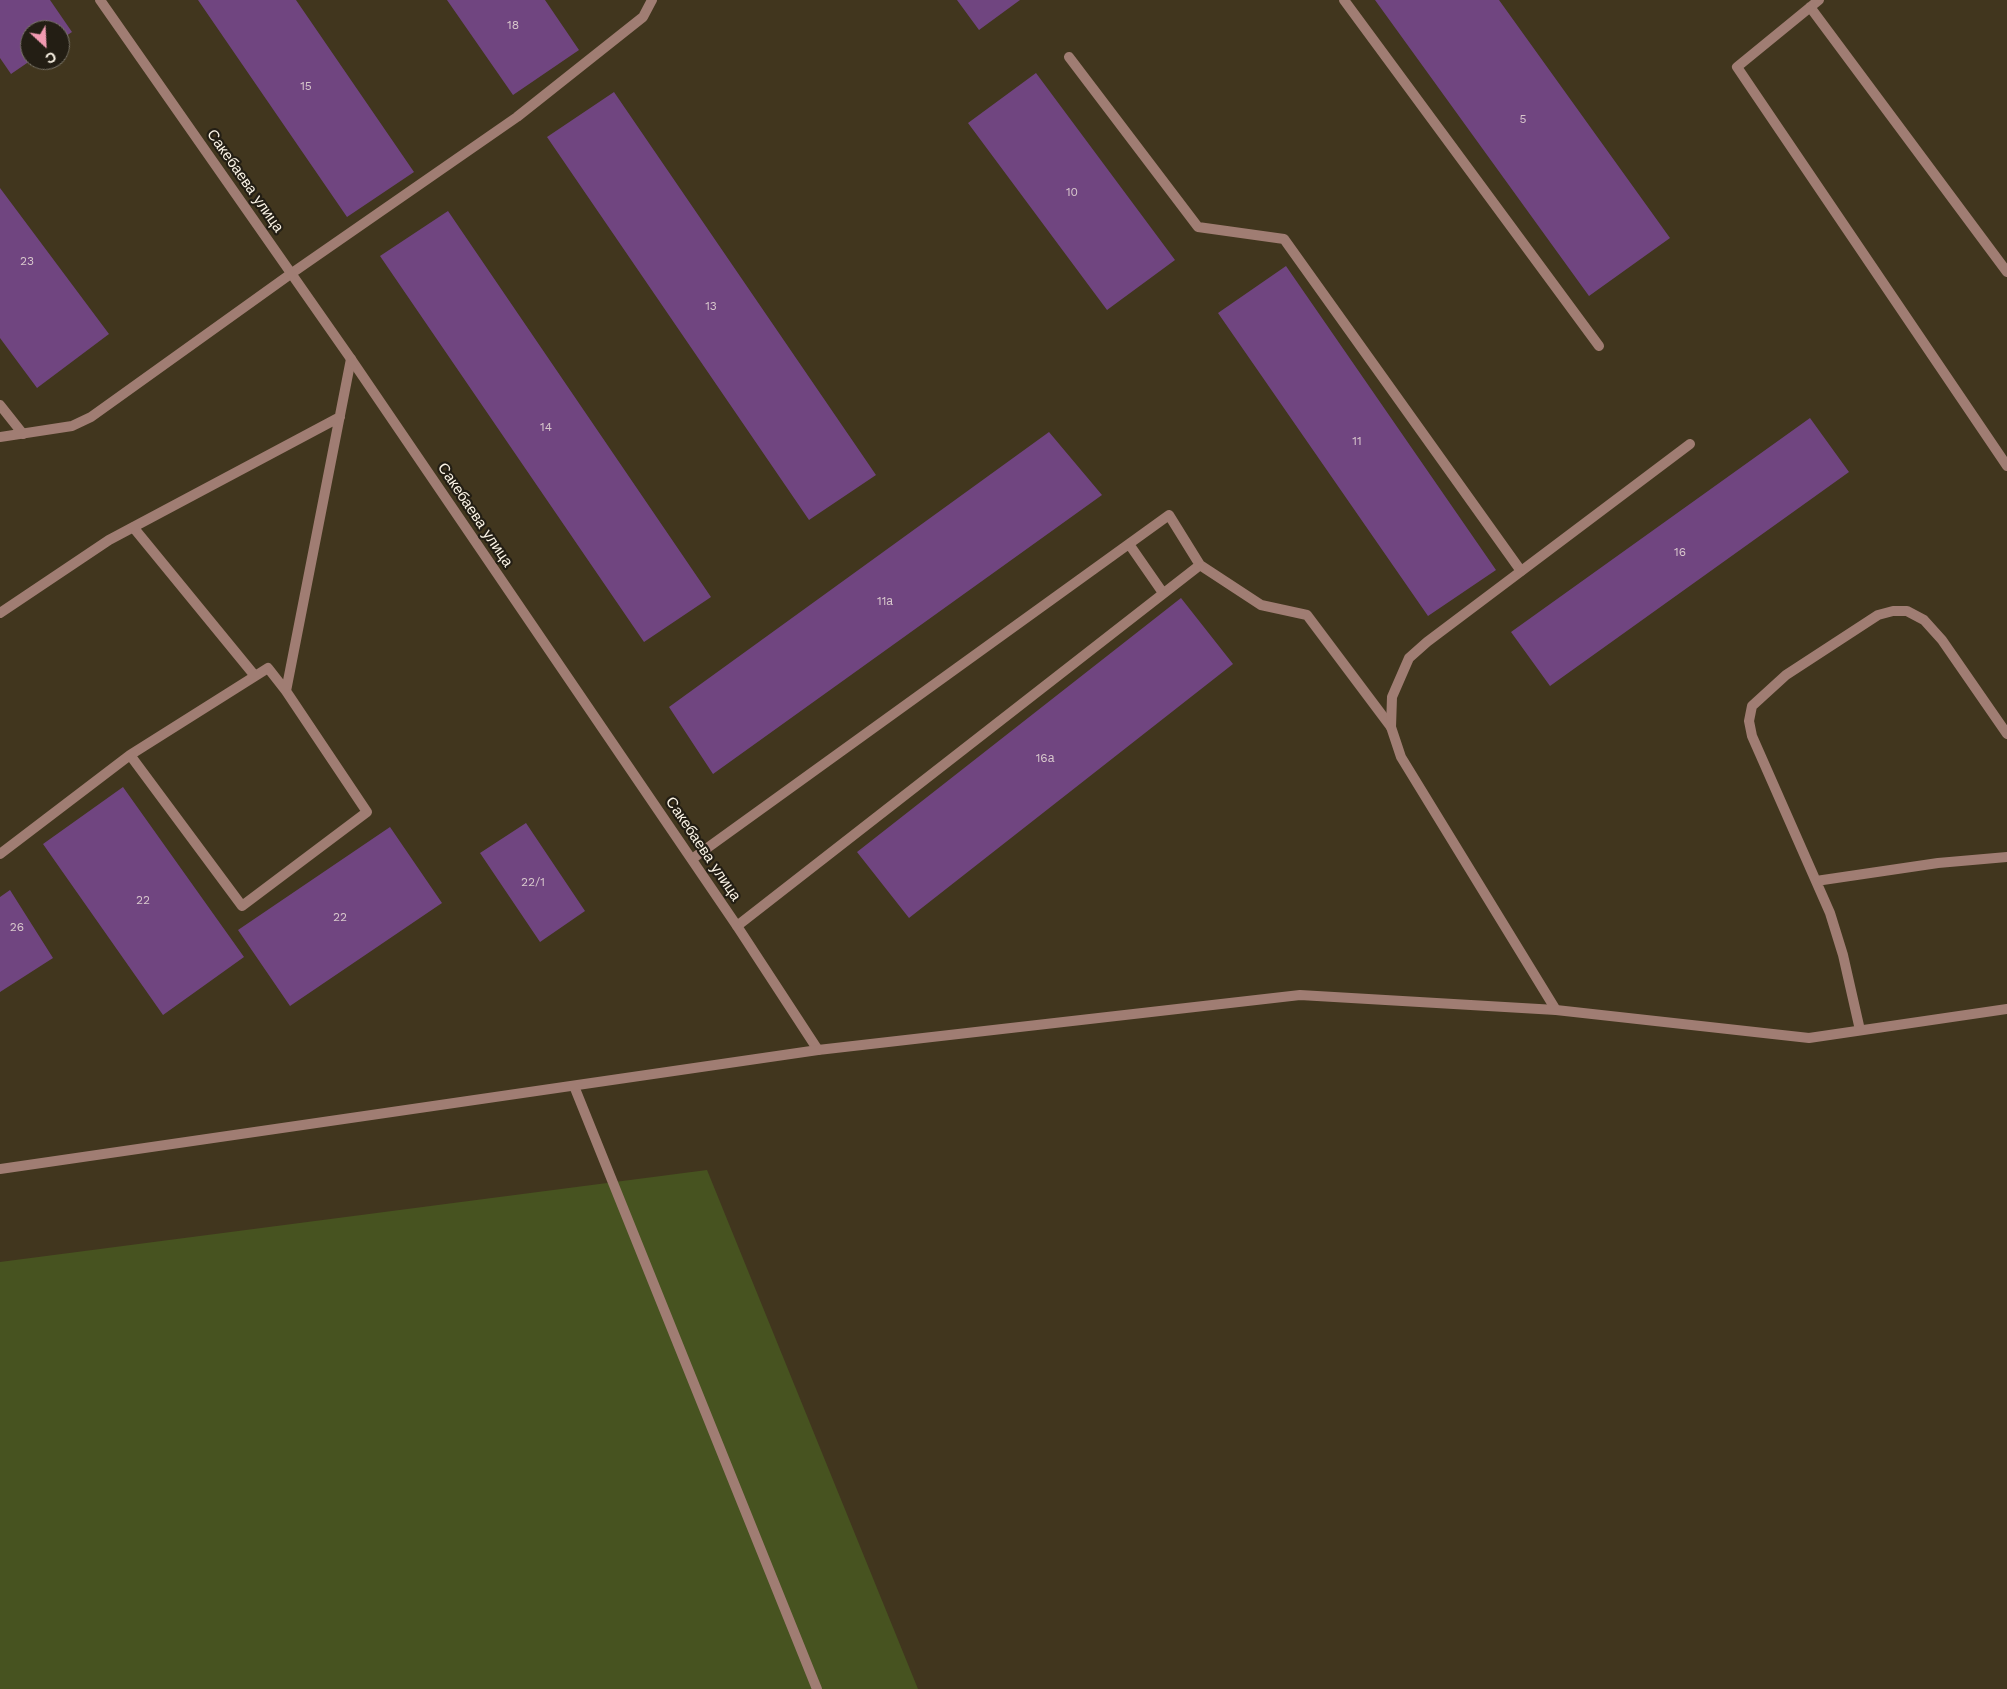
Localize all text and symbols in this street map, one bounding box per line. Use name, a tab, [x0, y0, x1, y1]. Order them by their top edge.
house number: 18	[507, 18, 519, 32]
north arrow	[20, 20, 70, 70]
text: С	[43, 48, 59, 67]
house number: 15	[300, 79, 312, 93]
house number: 5	[1520, 112, 1526, 126]
street label: Сакебаева улица	[203, 126, 287, 236]
house number: 10	[1066, 185, 1078, 199]
house number: 23	[20, 254, 34, 268]
house number: 13	[705, 299, 717, 313]
house number: 14	[540, 420, 552, 434]
house number: 11	[1352, 434, 1362, 448]
street label: Сакебаева улица	[434, 460, 516, 570]
house number: 16	[1674, 545, 1686, 559]
house number: 11а	[877, 594, 893, 608]
house number: 16а	[1036, 751, 1054, 765]
street label: Сакебаева улица	[662, 794, 744, 904]
house number: 22/1	[521, 875, 545, 889]
house number: 22	[136, 893, 150, 907]
house number: 22	[333, 910, 347, 924]
house number: 26	[10, 920, 24, 934]

